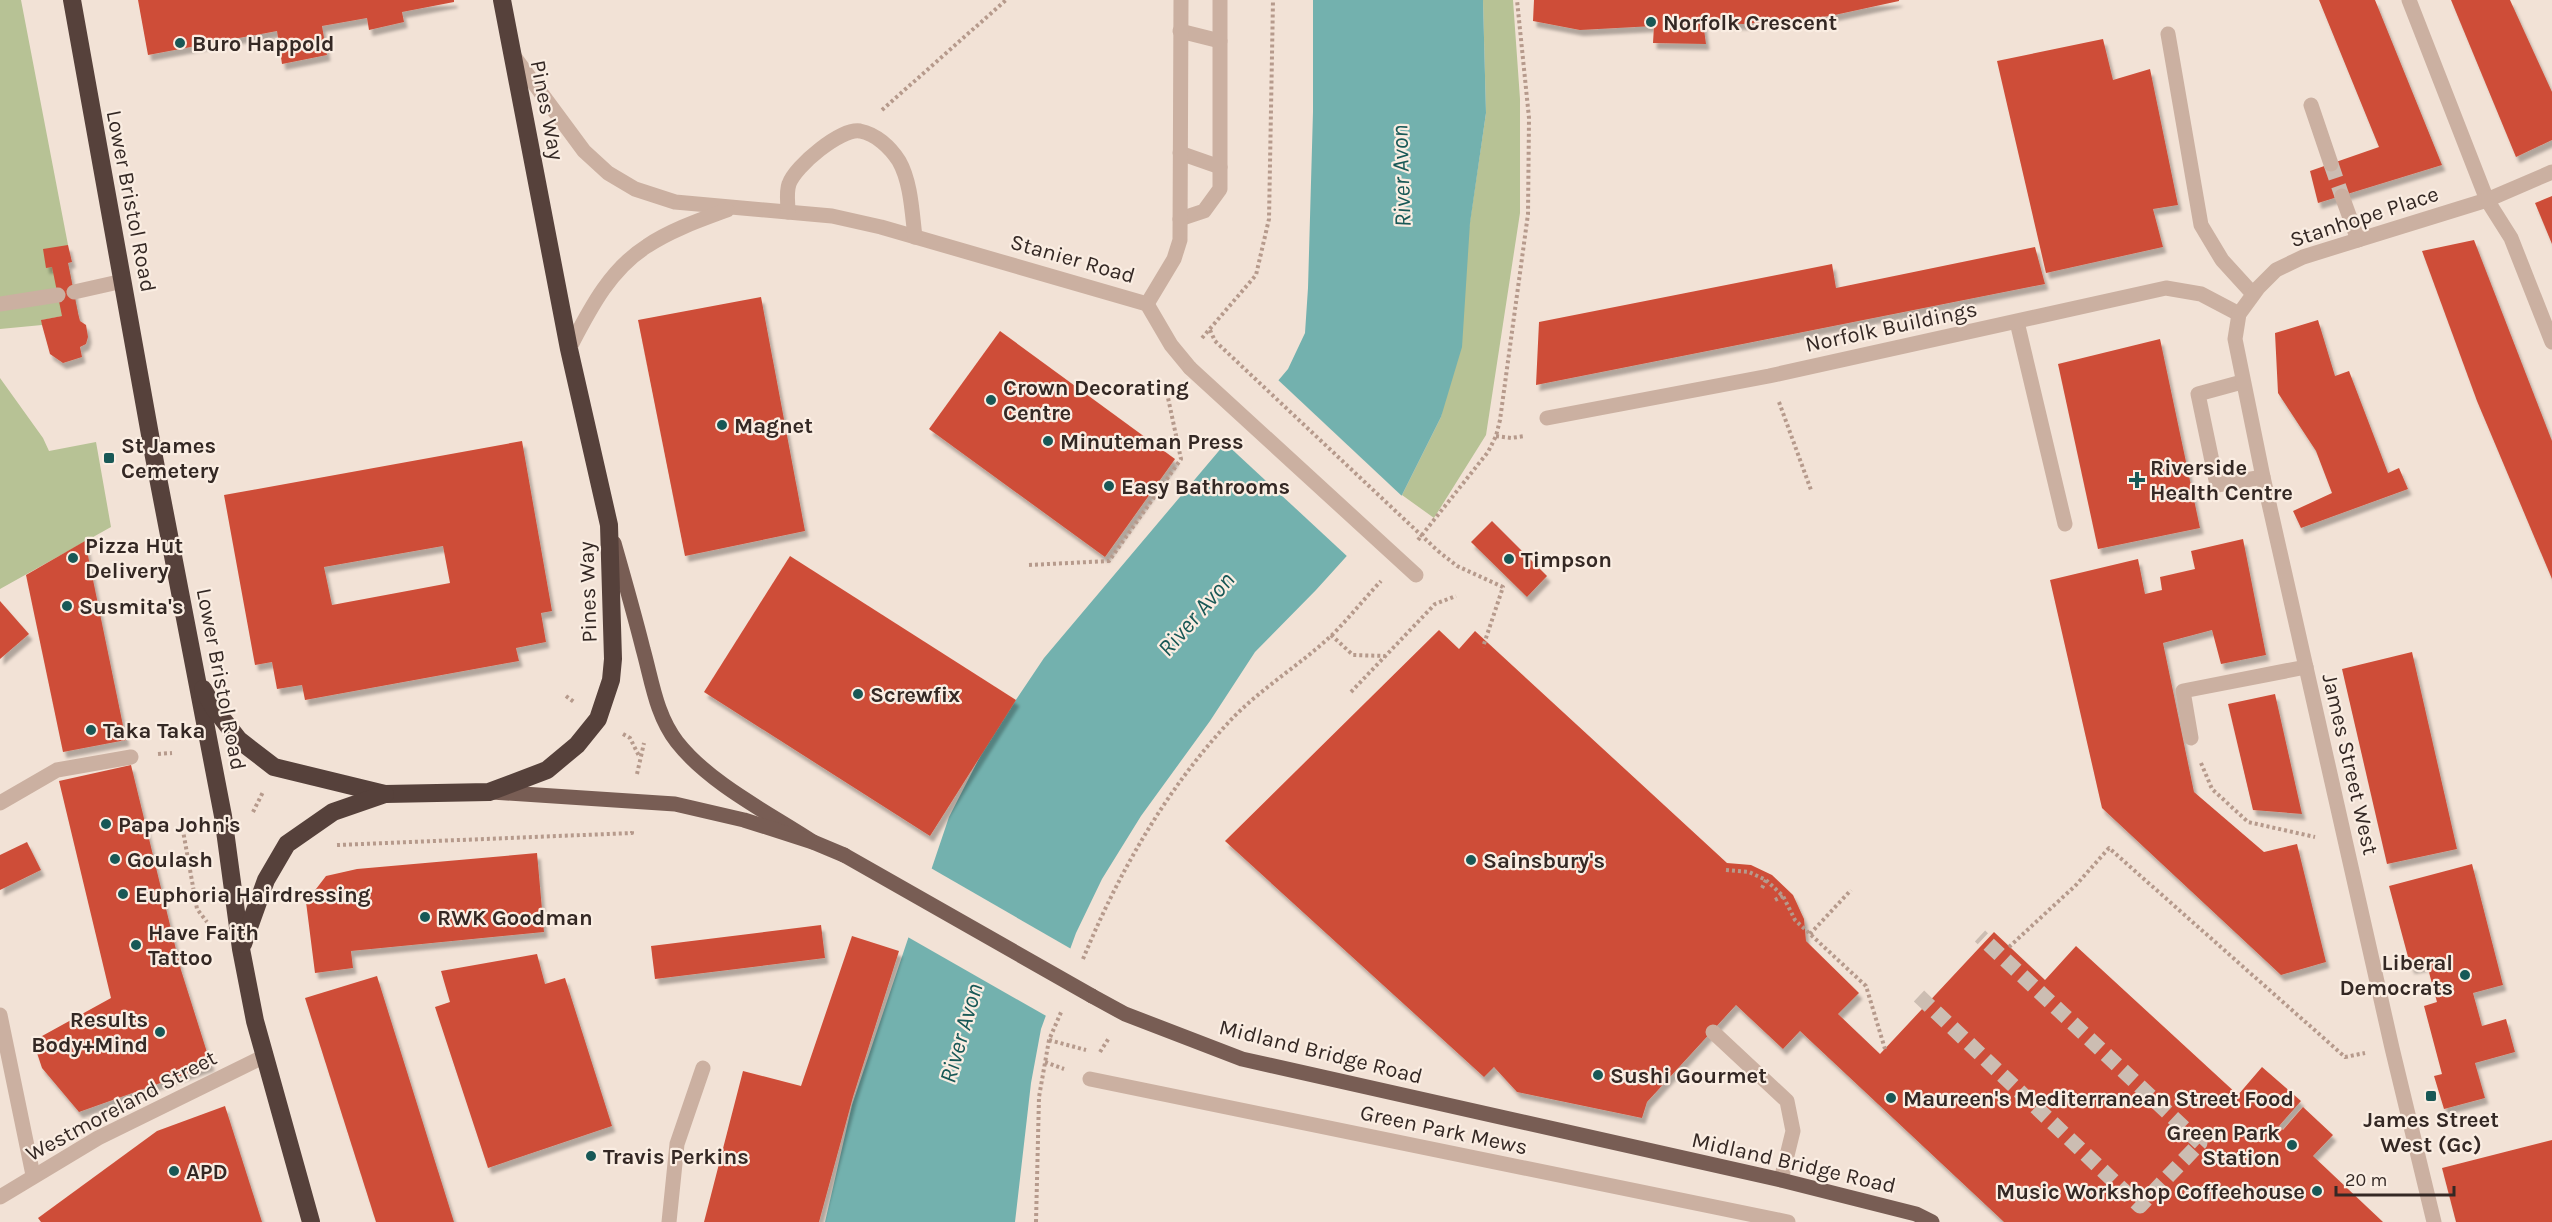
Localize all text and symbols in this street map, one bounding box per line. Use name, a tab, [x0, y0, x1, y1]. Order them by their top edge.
place label: Norfolk Crescent	[1663, 10, 1838, 36]
marker: Norfolk Crescent	[1644, 15, 1658, 29]
place label: Buro Happold	[192, 31, 335, 57]
marker: Buro Happold	[173, 36, 187, 50]
street label: Pines Way	[525, 58, 569, 162]
street label: Lower Bristol Road	[101, 108, 161, 294]
water label: River Avon	[1385, 124, 1417, 228]
street label: Stanhope Place	[2287, 181, 2442, 253]
street label: Stanier Road	[1007, 229, 1138, 289]
street label: Norfolk Buildings	[1803, 296, 1979, 358]
place label: Crown Decorating Centre	[1003, 375, 1189, 426]
marker: Crown Decorating Centre	[984, 393, 998, 407]
place label: Magnet	[734, 413, 813, 439]
marker: Magnet	[715, 418, 729, 432]
place label: Minuteman Press	[1060, 429, 1244, 455]
place label: St James Cemetery	[121, 433, 219, 484]
marker: Minuteman Press	[1041, 434, 1055, 448]
marker: St James Cemetery	[102, 451, 116, 465]
place label: Riverside Health Centre	[2150, 455, 2293, 506]
marker: Riverside Health Centre	[2128, 471, 2146, 489]
place label: Easy Bathrooms	[1121, 474, 1290, 500]
marker: Easy Bathrooms	[1102, 479, 1116, 493]
place label: Pizza Hut Delivery	[85, 533, 184, 584]
street label: Pines Way	[573, 541, 603, 643]
place label: Timpson	[1521, 547, 1612, 573]
marker: Pizza Hut Delivery	[66, 551, 80, 565]
marker: Timpson	[1502, 552, 1516, 566]
water label: River Avon	[1152, 566, 1240, 662]
street label: Lower Bristol Road	[191, 586, 251, 772]
place label: Susmita's	[79, 594, 184, 620]
marker: Susmita's	[60, 599, 74, 613]
street label: James Street West	[2317, 671, 2384, 857]
place label: Screwfix	[870, 682, 960, 708]
marker: Screwfix	[851, 687, 865, 701]
place label: Taka Taka	[103, 718, 205, 744]
marker: Taka Taka	[84, 723, 98, 737]
place label: Papa John's	[118, 812, 241, 838]
marker: Papa John's	[99, 817, 113, 831]
place label: Goulash	[127, 847, 213, 873]
place label: Sainsbury's	[1483, 848, 1605, 874]
marker: Goulash	[108, 852, 122, 866]
marker: Sainsbury's	[1464, 853, 1478, 867]
place label: Euphoria Hairdressing	[135, 882, 371, 908]
marker: Euphoria Hairdressing	[116, 887, 130, 901]
place label: RWK Goodman	[437, 905, 593, 931]
marker: RWK Goodman	[418, 910, 432, 924]
place label: Have Faith Tattoo	[148, 920, 259, 971]
marker: Have Faith Tattoo	[129, 938, 143, 952]
place label: Liberal Democrats	[2339, 950, 2453, 1001]
marker: Liberal Democrats	[2458, 968, 2472, 982]
water label: River Avon	[933, 980, 989, 1086]
place label: Results Body+Mind	[31, 1007, 148, 1058]
street label: Midland Bridge Road	[1216, 1014, 1425, 1090]
marker: Results Body+Mind	[153, 1025, 167, 1039]
street label: Westmoreland Street	[22, 1045, 221, 1167]
place label: Sushi Gourmet	[1610, 1063, 1767, 1089]
marker: Sushi Gourmet	[1591, 1068, 1605, 1082]
place label: Maureen's Mediterranean Street Food	[1903, 1086, 2294, 1112]
marker: James Street West (Gc)	[2424, 1089, 2438, 1103]
marker: Maureen's Mediterranean Street Food	[1884, 1091, 1898, 1105]
street label: Green Park Mews	[1358, 1100, 1530, 1160]
place label: James Street West (Gc)	[2363, 1107, 2499, 1158]
place label: Green Park Station	[2167, 1120, 2280, 1171]
street label: Midland Bridge Road	[1689, 1127, 1898, 1199]
marker: Green Park Station	[2285, 1138, 2299, 1152]
place label: Travis Perkins	[603, 1144, 749, 1170]
marker: Travis Perkins	[584, 1149, 598, 1163]
place label: APD	[186, 1159, 228, 1185]
scale bar	[2336, 1159, 2454, 1197]
marker: APD	[167, 1164, 181, 1178]
text: 20 m	[2345, 1169, 2387, 1191]
place label: Music Workshop Coffeehouse	[1996, 1179, 2305, 1205]
marker: Music Workshop Coffeehouse	[2310, 1184, 2324, 1198]

